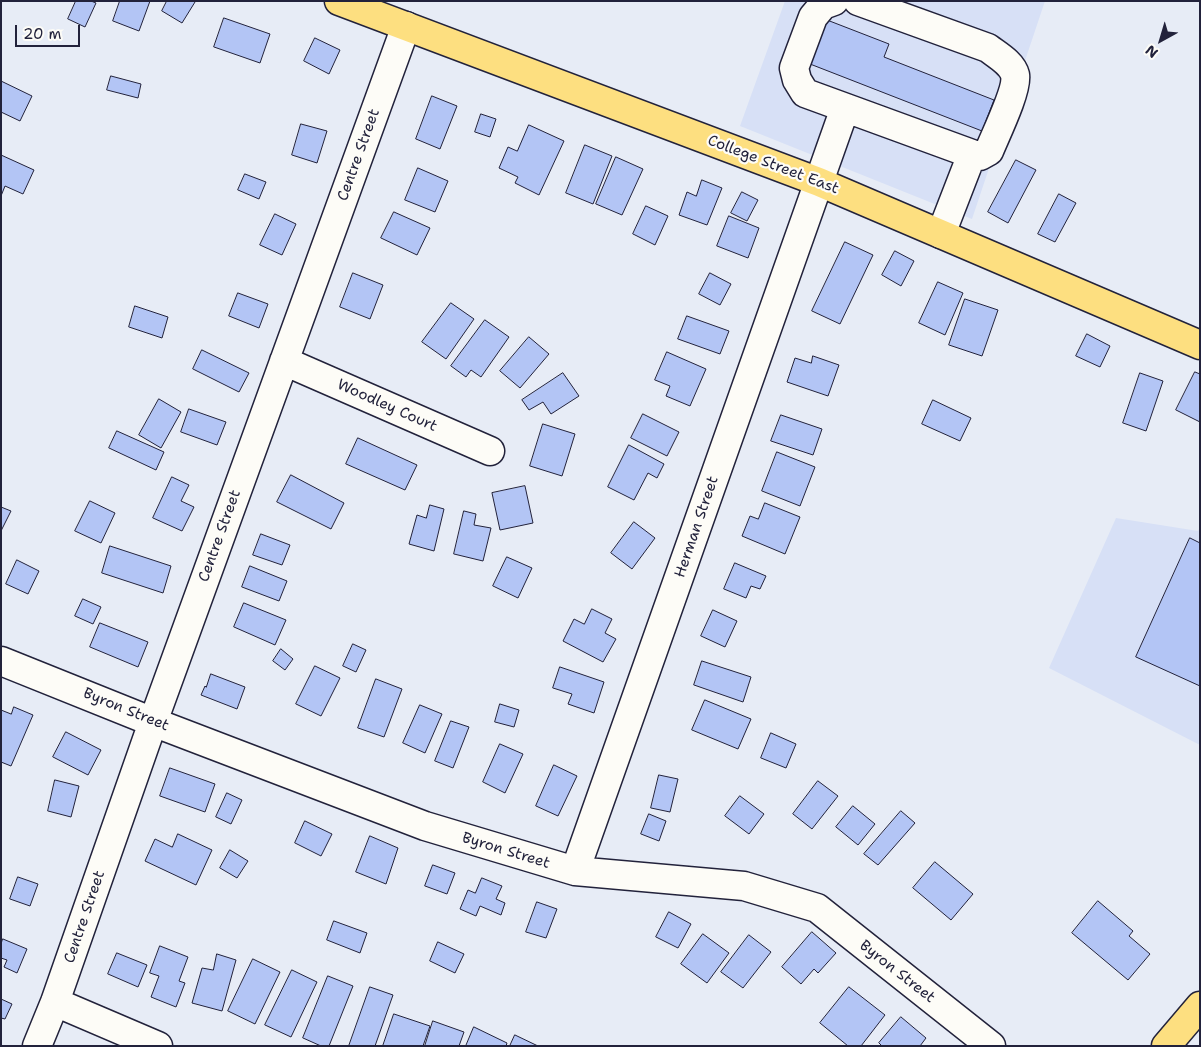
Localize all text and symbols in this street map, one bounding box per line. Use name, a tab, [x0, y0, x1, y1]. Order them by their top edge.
scale bar	[18, 15, 82, 47]
north arrow	[1136, 15, 1186, 65]
text: 20 m	[23, 24, 62, 44]
text: N	[1142, 41, 1162, 62]
street label: Centre Street	[334, 107, 384, 203]
street label: College Street East	[705, 132, 841, 198]
street label: Woodley Court	[334, 376, 440, 436]
street label: Herman Street	[671, 474, 723, 580]
street label: Centre Street	[195, 488, 245, 584]
street label: Byron Street	[80, 685, 172, 735]
street label: Byron Street	[460, 829, 552, 873]
street label: Centre Street	[61, 868, 109, 966]
street label: Byron Street	[856, 937, 938, 1007]

